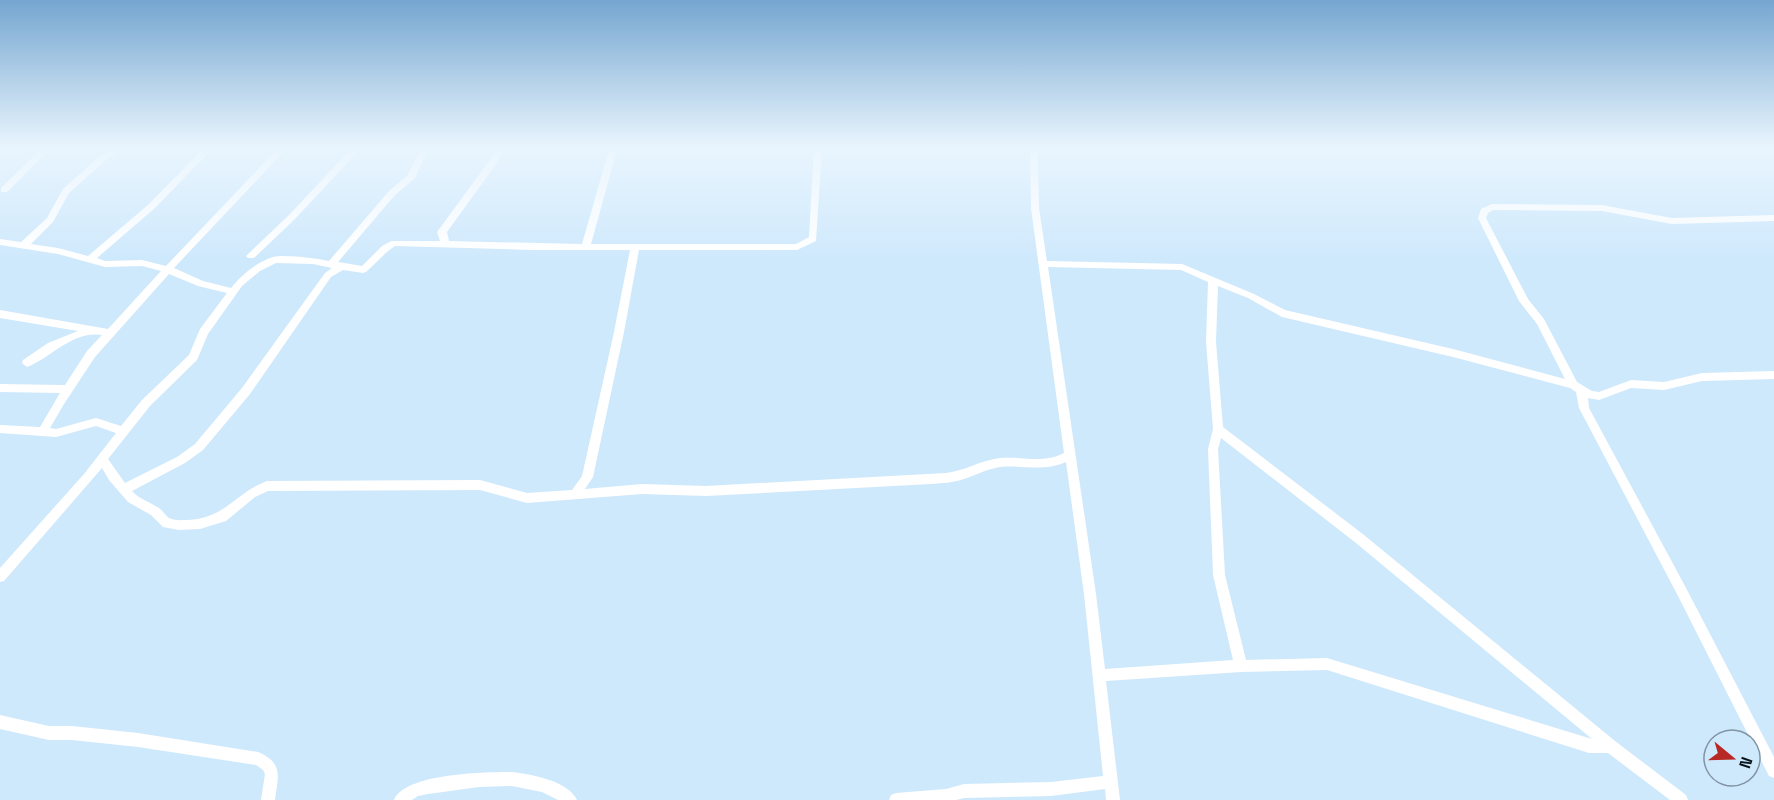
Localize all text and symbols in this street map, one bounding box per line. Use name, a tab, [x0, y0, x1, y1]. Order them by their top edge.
north arrow	[1702, 728, 1762, 788]
text: N	[1734, 754, 1757, 771]

